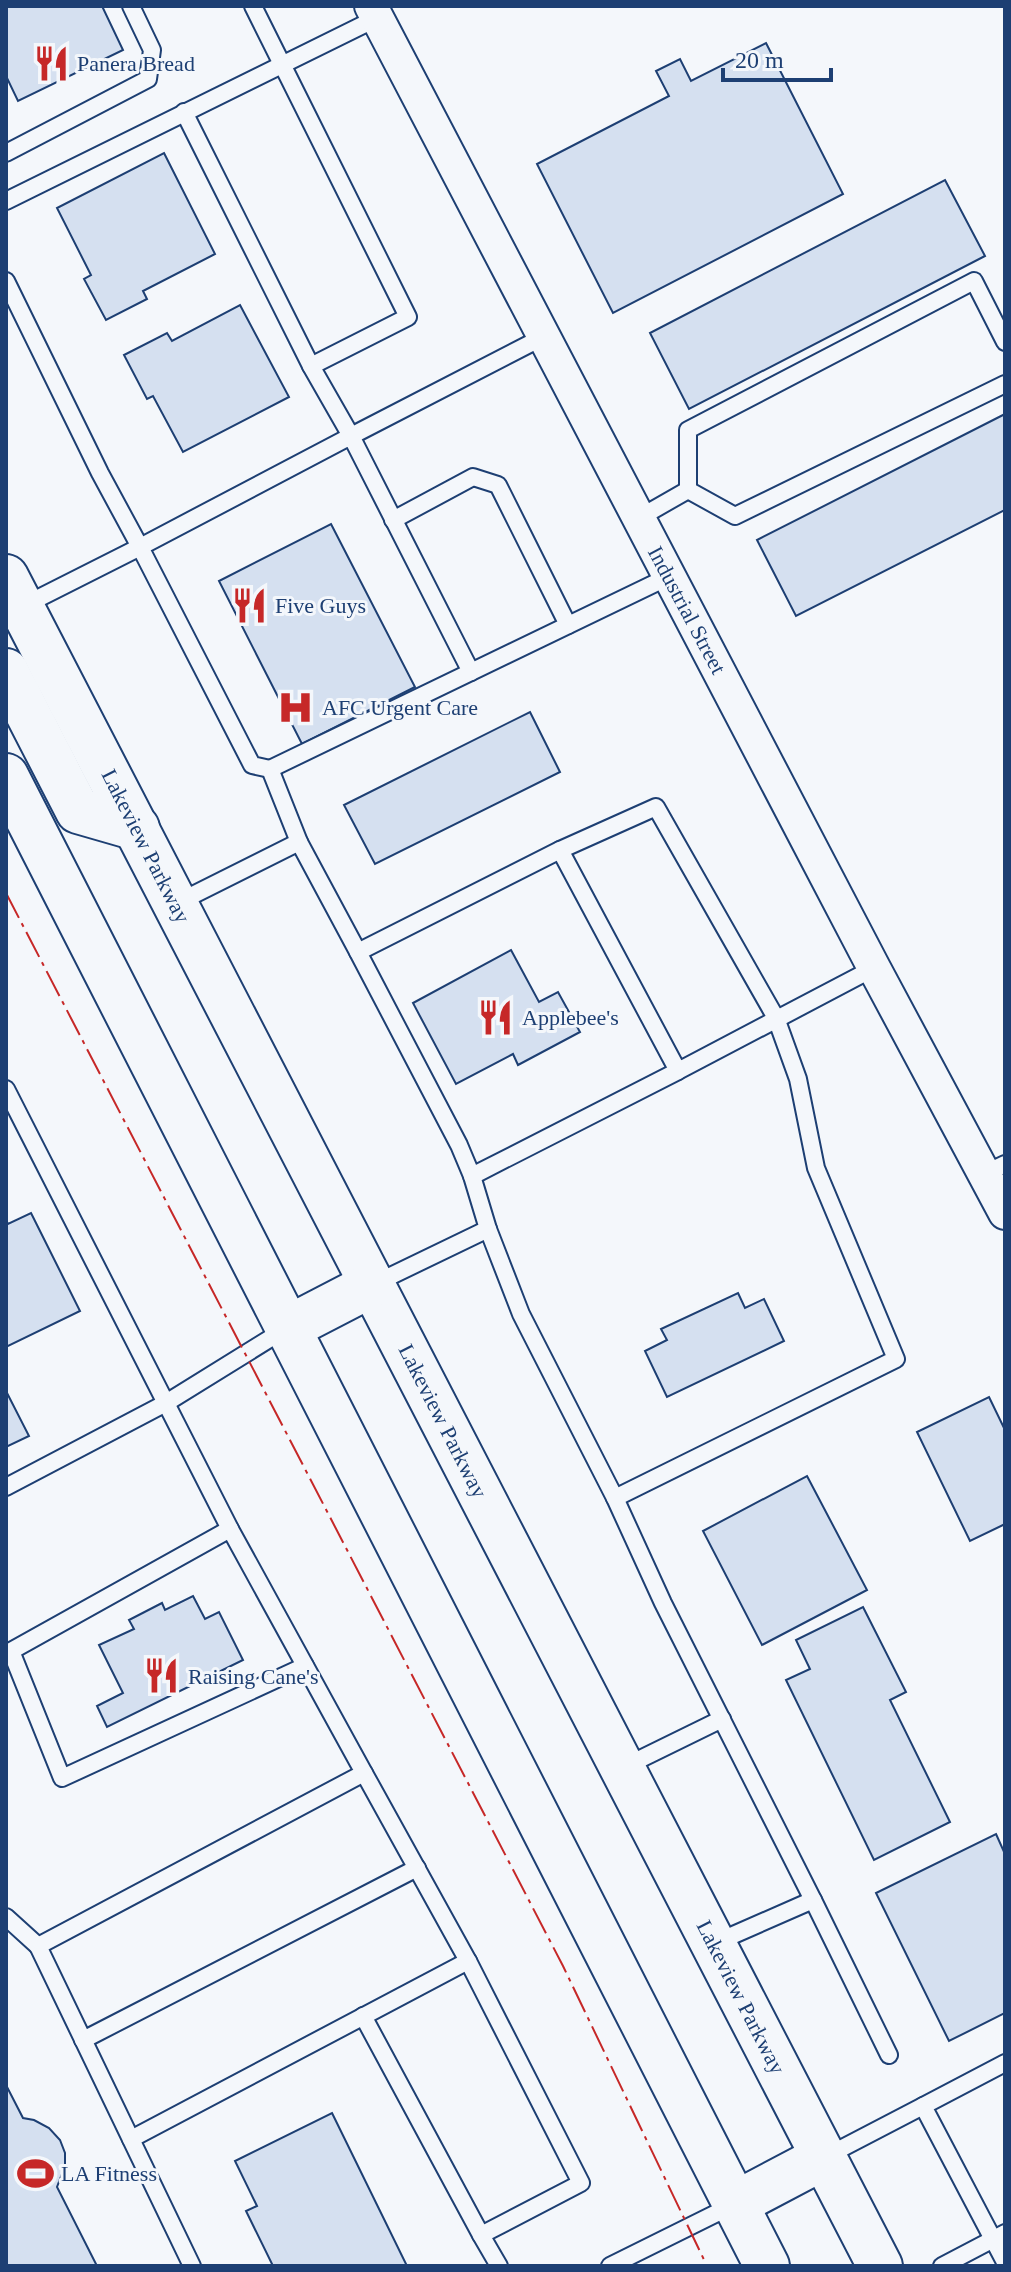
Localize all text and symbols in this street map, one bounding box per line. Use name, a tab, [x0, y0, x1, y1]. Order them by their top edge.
scale bar	[723, 32, 831, 82]
restaurant icon: Panera Bread	[32, 44, 70, 82]
text: 20 m	[735, 47, 784, 73]
place label: Panera Bread	[77, 51, 195, 76]
street label: Industrial Street	[643, 542, 731, 678]
restaurant icon: Five Guys	[230, 586, 268, 624]
place label: Five Guys	[275, 593, 366, 618]
hospital icon: AFC Urgent Care	[277, 688, 315, 726]
place label: AFC Urgent Care	[322, 695, 478, 720]
street label: Lakeview Parkway	[96, 765, 196, 927]
restaurant icon: Applebee's	[477, 998, 515, 1036]
place label: Applebee's	[522, 1005, 619, 1030]
street label: Lakeview Parkway	[393, 1340, 493, 1502]
restaurant icon: Raising Cane's	[143, 1657, 181, 1695]
place label: Raising Cane's	[188, 1664, 318, 1689]
street label: Lakeview Parkway	[691, 1916, 791, 2078]
sports icon: LA Fitness	[16, 2154, 54, 2192]
place label: LA Fitness	[61, 2161, 157, 2186]

